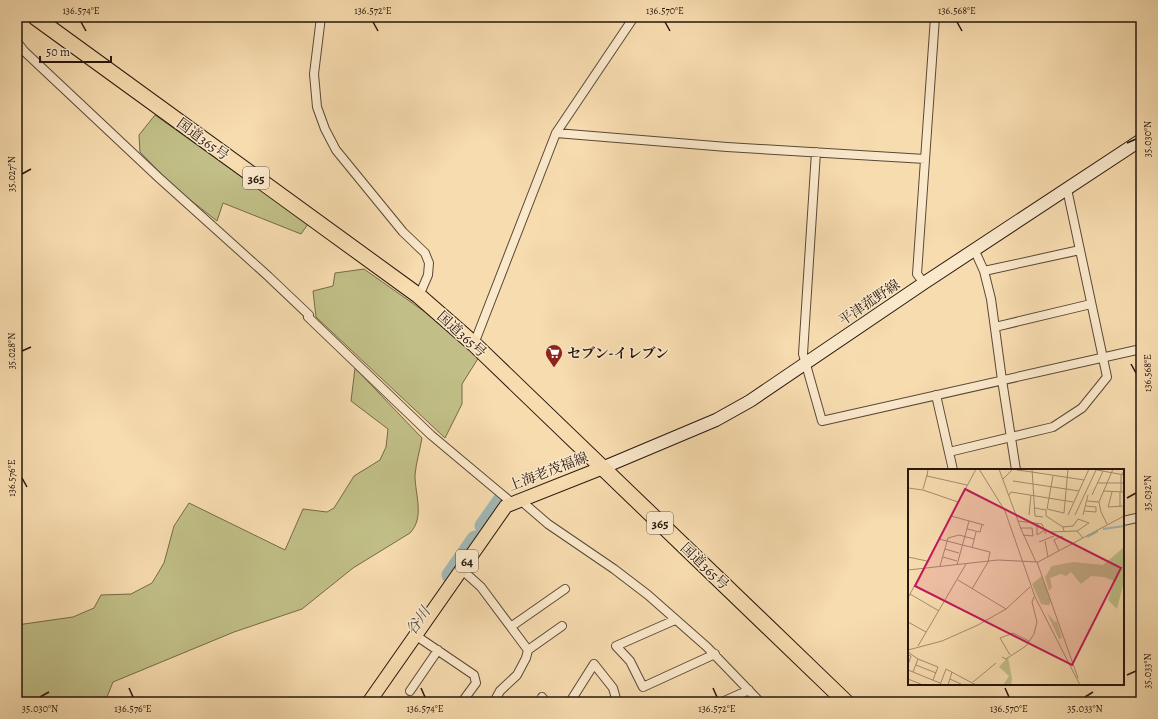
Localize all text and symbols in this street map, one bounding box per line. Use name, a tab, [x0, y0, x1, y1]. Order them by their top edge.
text: 136.574°E	[62, 4, 100, 17]
text: 136.572°E	[354, 4, 392, 17]
text: 136.570°E	[646, 4, 684, 17]
text: 136.568°E	[938, 4, 976, 17]
scale bar	[40, 38, 111, 64]
text: 50 m	[46, 44, 70, 60]
street label: 国道365号	[173, 114, 233, 165]
text: 35.030°N	[1141, 121, 1154, 157]
text: 35.027°N	[5, 156, 18, 192]
road number: 365	[243, 167, 269, 189]
street label: 平津菰野線	[835, 275, 904, 330]
street label: 国道365号	[433, 307, 490, 362]
text: 35.028°N	[5, 333, 18, 369]
supermarket icon: セブン-イレブン	[544, 343, 564, 368]
place label: セブン-イレブン	[567, 344, 669, 363]
text: 136.568°E	[1141, 354, 1154, 392]
street label: 上海老茂福線	[506, 448, 591, 495]
text: 136.576°E	[5, 459, 18, 497]
inset map	[908, 469, 1124, 685]
text: 35.032°N	[1141, 475, 1154, 511]
road number: 365	[647, 512, 673, 534]
street label: 国道365号	[676, 539, 733, 594]
road number: 64	[456, 550, 478, 572]
water label: 谷川	[401, 601, 436, 639]
text: 35.033°N	[1141, 653, 1154, 689]
text: 35.030°N	[22, 702, 58, 715]
text: 136.576°E	[114, 702, 152, 715]
text: 136.574°E	[406, 702, 444, 715]
text: 136.572°E	[698, 702, 736, 715]
text: 136.570°E	[990, 702, 1028, 715]
text: 35.033°N	[1067, 702, 1103, 715]

